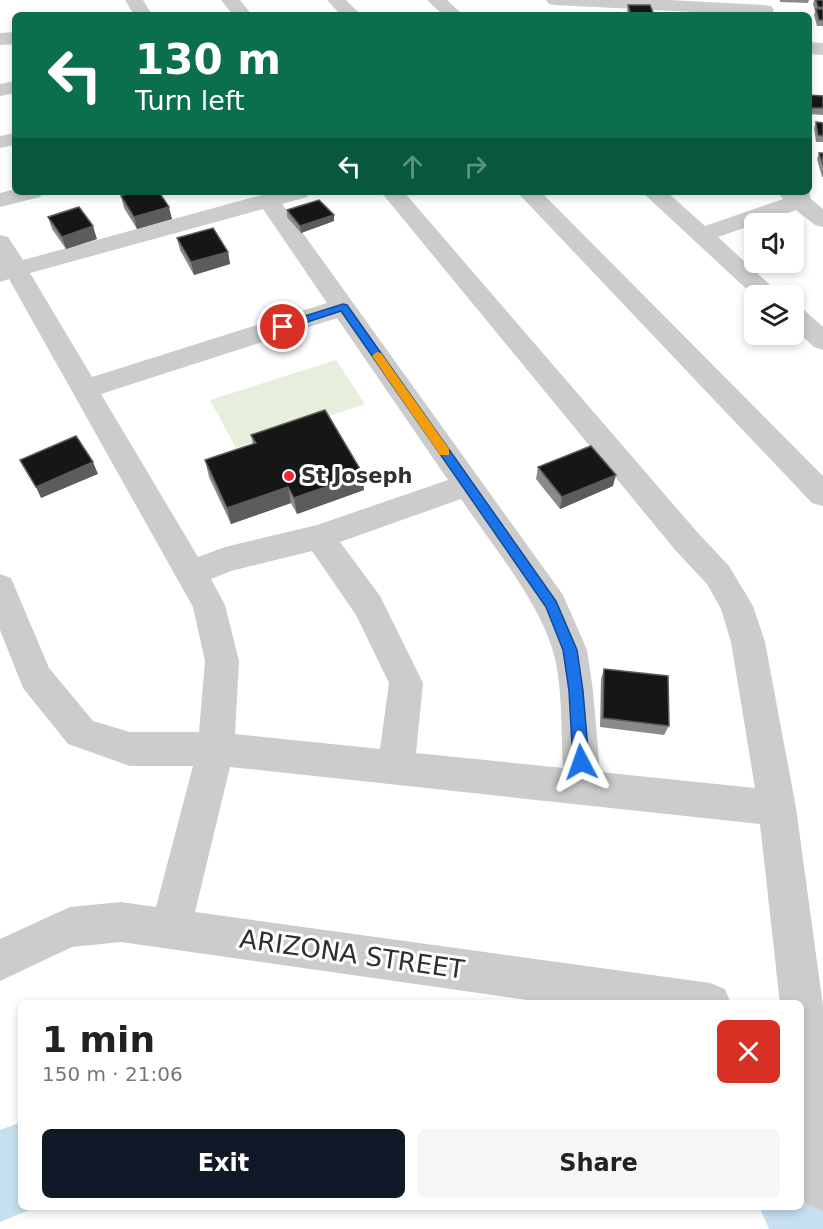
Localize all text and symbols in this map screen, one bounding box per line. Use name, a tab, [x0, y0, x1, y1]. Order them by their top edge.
text: 130 m	[135, 35, 281, 84]
icon: left	[36, 36, 114, 114]
text: Turn left	[135, 85, 245, 116]
icon: left	[333, 150, 366, 183]
icon: ahead	[396, 150, 429, 183]
icon: right	[459, 150, 492, 183]
map controls	[744, 213, 804, 345]
button: sound	[744, 213, 804, 273]
button: layers	[744, 285, 804, 345]
pin	[257, 301, 308, 352]
icon: arrive	[266, 310, 299, 343]
place label: St Joseph	[301, 464, 412, 488]
marker: St Joseph	[282, 469, 296, 483]
position arrow	[549, 730, 613, 794]
street label: ARIZONA STREET	[238, 923, 466, 985]
text: 1 min	[42, 1019, 155, 1060]
button: close	[717, 1020, 780, 1083]
text: 150 m · 21:06	[42, 1062, 183, 1086]
button: Exit	[42, 1129, 405, 1198]
button: Share	[417, 1129, 780, 1198]

